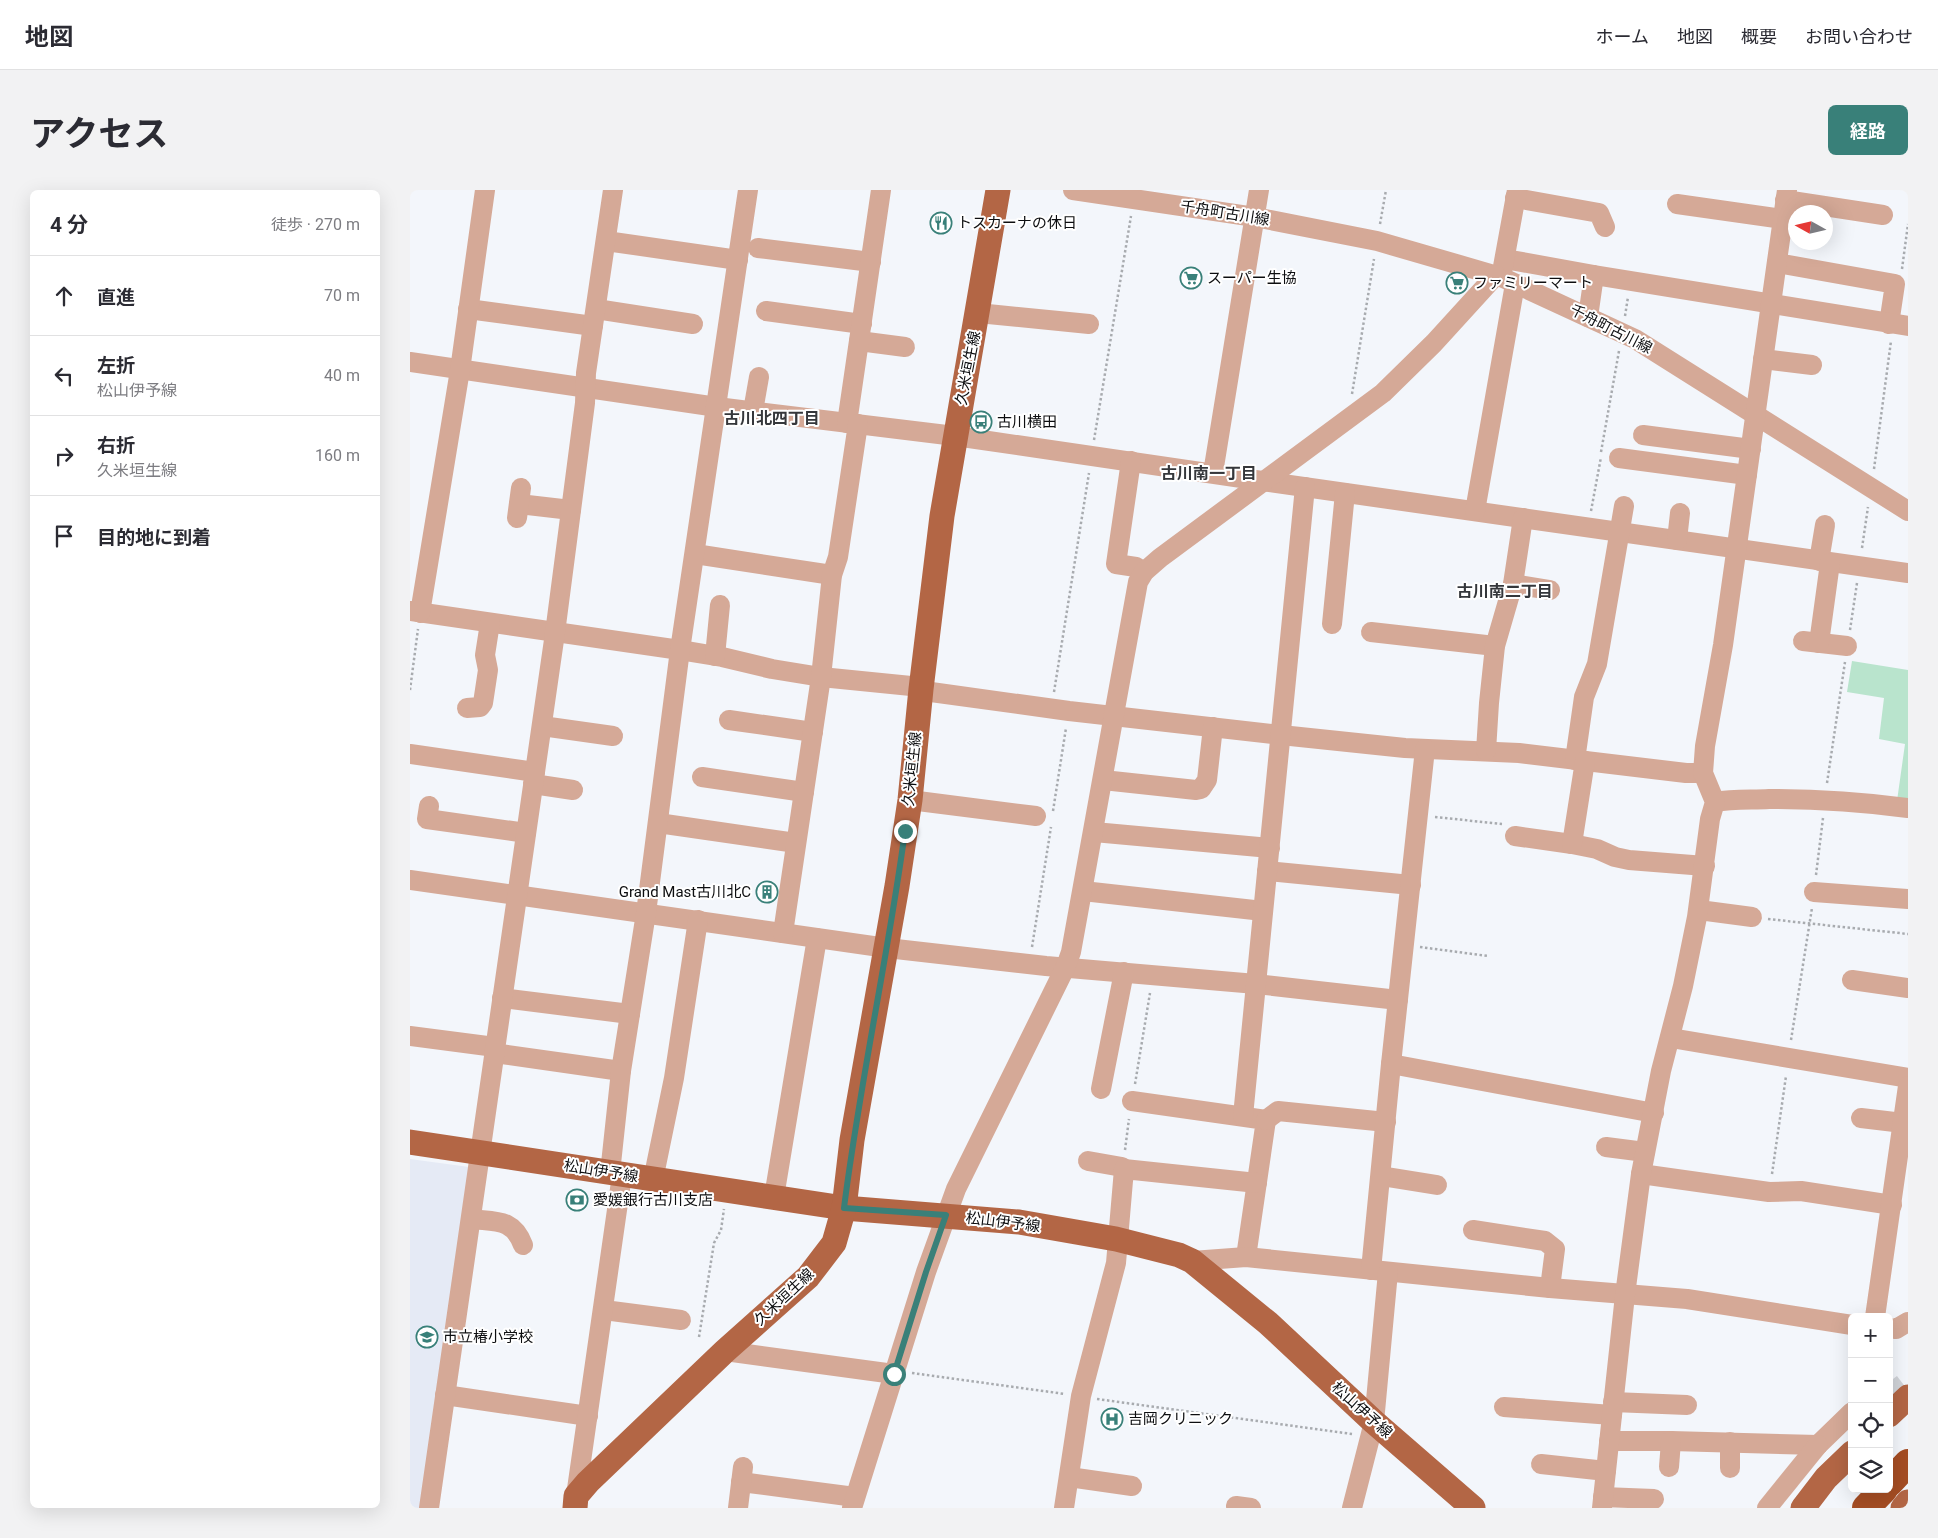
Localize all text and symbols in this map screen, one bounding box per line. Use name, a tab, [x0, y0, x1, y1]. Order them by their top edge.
text: 地図	[25, 23, 73, 51]
text: ホーム	[1596, 26, 1649, 47]
text: 地図	[1677, 26, 1713, 47]
text: 概要	[1741, 26, 1777, 47]
text: お問い合わせ	[1805, 26, 1913, 47]
button: 経路	[1828, 105, 1908, 155]
text: アクセス	[30, 114, 168, 155]
street label: 千舟町古川線	[1179, 197, 1271, 229]
north arrow	[1788, 205, 1833, 250]
restaurant icon: トスカーナの休日	[929, 211, 953, 235]
text: 4 分	[50, 213, 88, 237]
place label: トスカーナの休日	[957, 214, 1077, 232]
text: 徒歩 · 270 m	[271, 215, 360, 234]
supermarket icon: スーパー生協	[1179, 266, 1203, 290]
place label: スーパー生協	[1207, 269, 1297, 287]
supermarket icon: ファミリーマート	[1445, 271, 1469, 295]
place label: ファミリーマート	[1473, 274, 1593, 292]
icon: ahead	[50, 282, 78, 310]
text: 直進	[97, 286, 135, 309]
text: 70 m	[324, 286, 360, 305]
street label: 千舟町古川線	[1567, 301, 1655, 357]
street label: 久米垣生線	[952, 329, 984, 407]
text: 左折	[97, 354, 135, 377]
icon: left	[50, 362, 78, 390]
text: 40 m	[324, 366, 360, 385]
text: 松山伊予線	[97, 381, 177, 400]
district label: 古川北四丁目	[724, 409, 820, 428]
bus stop icon: 古川横田	[969, 410, 993, 434]
place label: 古川横田	[997, 413, 1057, 431]
text: 右折	[97, 434, 135, 457]
icon: right	[50, 442, 78, 470]
text: 160 m	[315, 446, 360, 465]
text: 久米垣生線	[97, 461, 177, 480]
district label: 古川南一丁目	[1161, 464, 1257, 483]
icon: arrive	[50, 522, 78, 550]
text: 目的地に到着	[97, 526, 211, 549]
district label: 古川南二丁目	[1457, 582, 1553, 601]
street label: 久米垣生線	[899, 731, 925, 807]
route end	[894, 820, 917, 843]
building icon: Grand Mast古川北C	[755, 880, 779, 904]
place label: Grand Mast古川北C	[619, 883, 751, 901]
street label: 松山伊予線	[563, 1156, 639, 1186]
bank icon: 愛媛銀行古川支店	[565, 1188, 589, 1212]
place label: 愛媛銀行古川支店	[593, 1191, 713, 1209]
street label: 松山伊予線	[965, 1208, 1041, 1236]
street label: 久米垣生線	[750, 1265, 818, 1329]
map controls	[1848, 1313, 1893, 1493]
button: +	[1848, 1313, 1893, 1358]
school or university icon: 市立椿小学校	[415, 1325, 439, 1349]
place label: 市立椿小学校	[443, 1328, 533, 1346]
button: −	[1848, 1358, 1893, 1403]
route start	[883, 1363, 906, 1386]
street label: 松山伊予線	[1328, 1378, 1396, 1442]
button: locate	[1848, 1403, 1893, 1448]
hospital icon: 吉岡クリニック	[1100, 1407, 1124, 1431]
place label: 吉岡クリニック	[1128, 1410, 1233, 1428]
button: layers	[1848, 1448, 1893, 1493]

